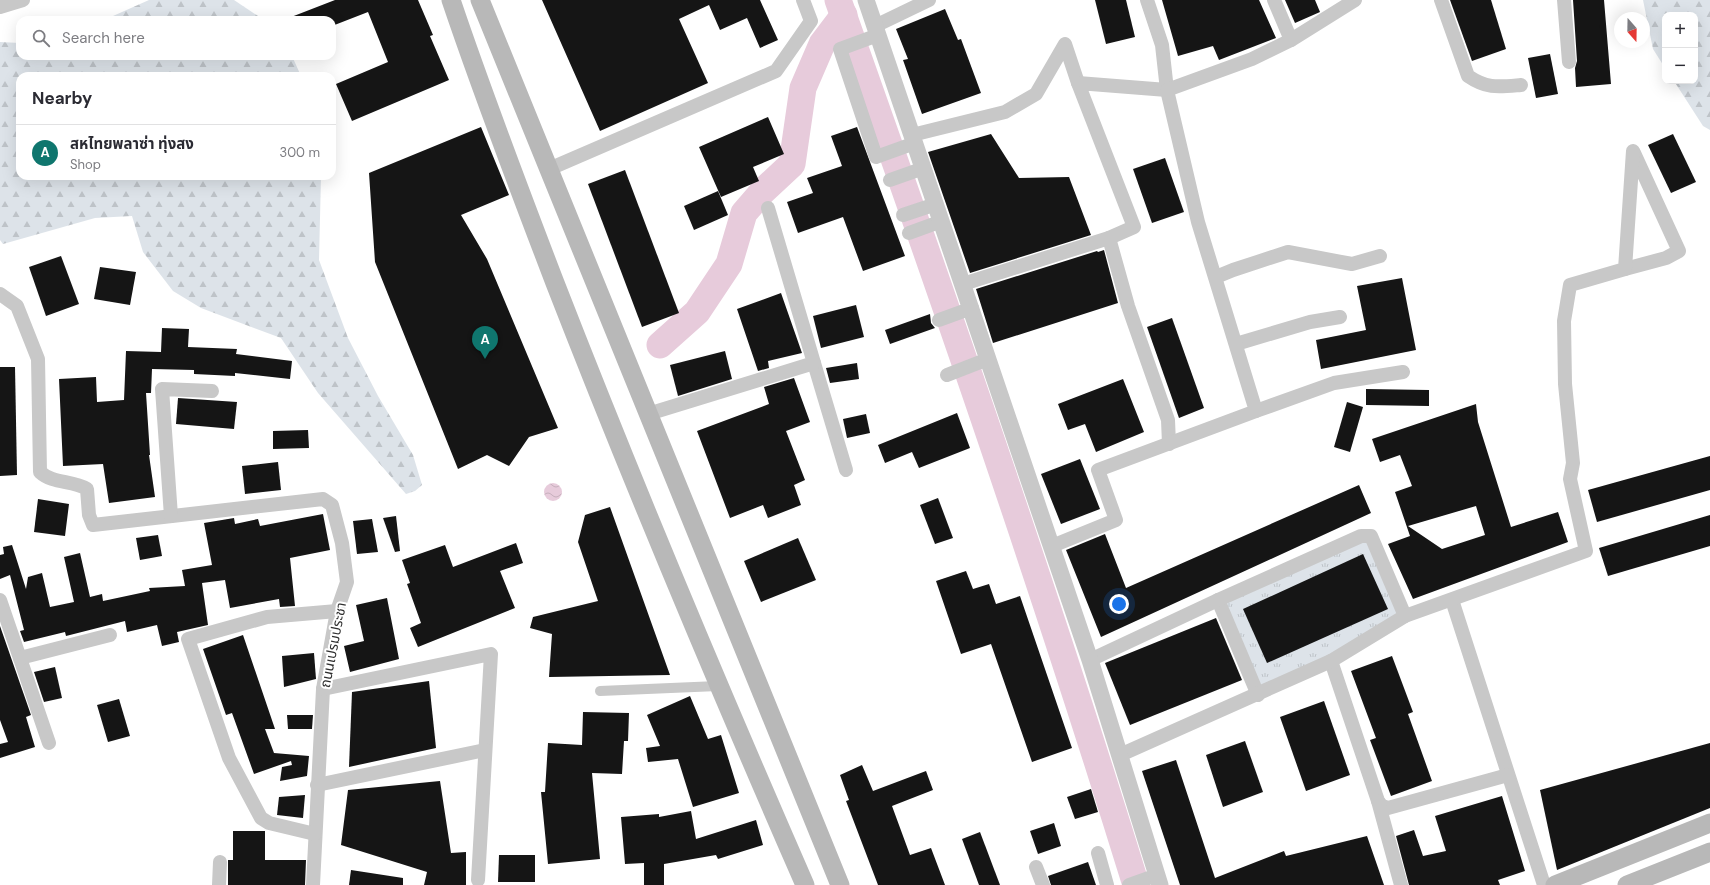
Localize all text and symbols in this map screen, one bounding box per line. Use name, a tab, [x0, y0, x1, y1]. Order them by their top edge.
north arrow	[1614, 12, 1650, 48]
map controls	[1662, 12, 1698, 84]
button: +	[1662, 12, 1698, 48]
search box	[16, 16, 336, 60]
icon: search	[30, 27, 52, 49]
text: Search here	[62, 28, 145, 48]
button: −	[1662, 48, 1698, 84]
text: Nearby	[32, 87, 92, 109]
text: สหไทยพลาซ่า ทุ่งสง	[70, 134, 194, 154]
text: A	[40, 144, 50, 161]
text: 300 m	[279, 144, 320, 161]
text: Shop	[70, 156, 101, 173]
pin: A	[472, 326, 498, 359]
your location	[1109, 594, 1129, 614]
street label: ถนนเปรมประชา	[316, 601, 350, 689]

